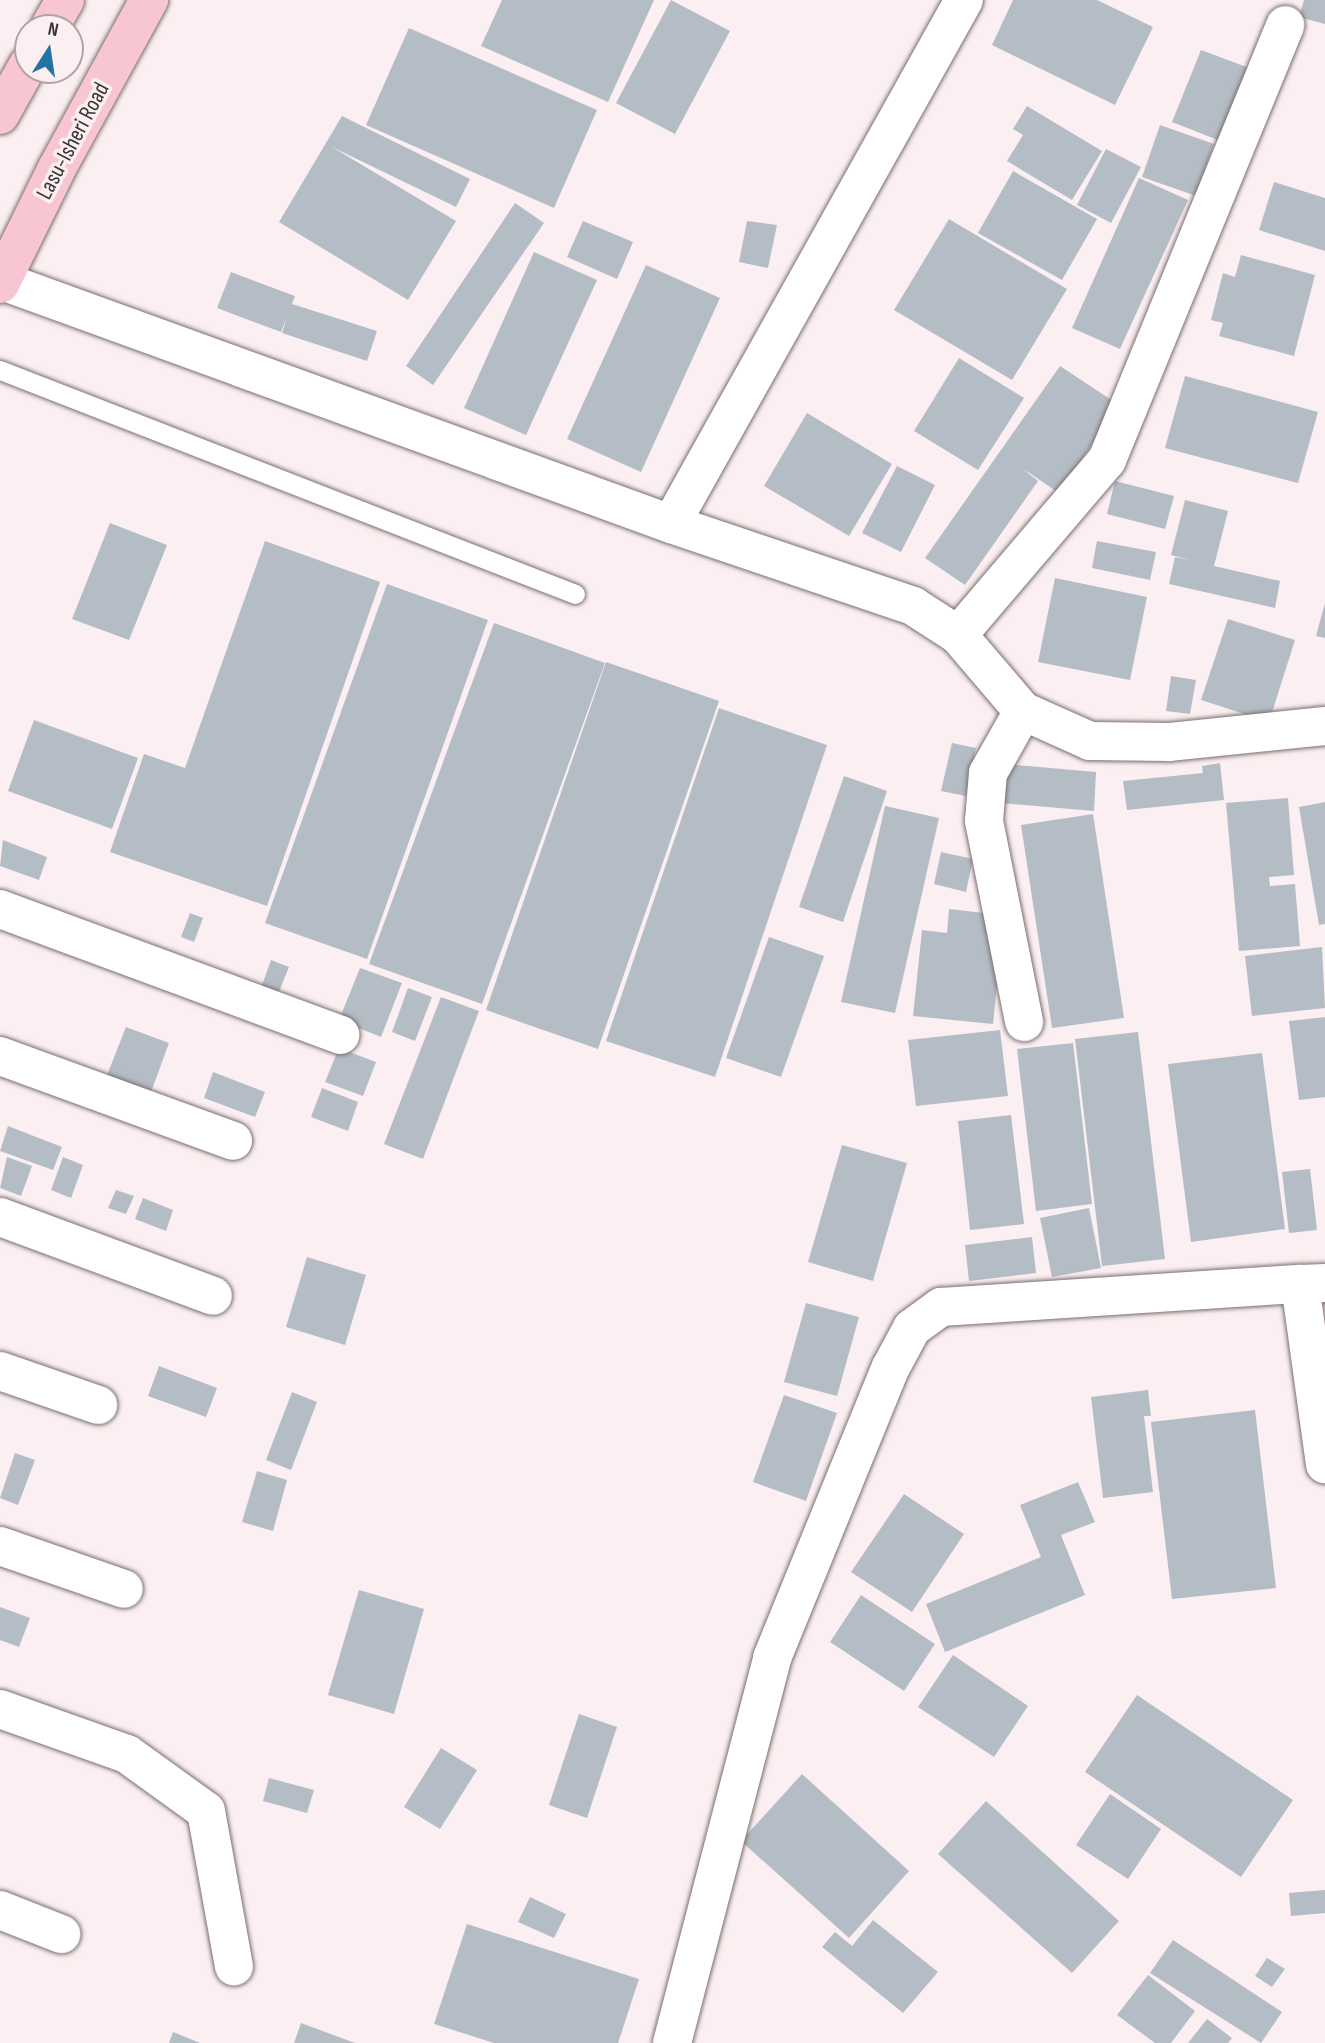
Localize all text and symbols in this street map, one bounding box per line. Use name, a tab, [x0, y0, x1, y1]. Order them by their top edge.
north arrow	[14, 14, 84, 84]
text: N	[46, 18, 60, 42]
street label: Lasu-Isheri Road	[31, 78, 115, 204]

